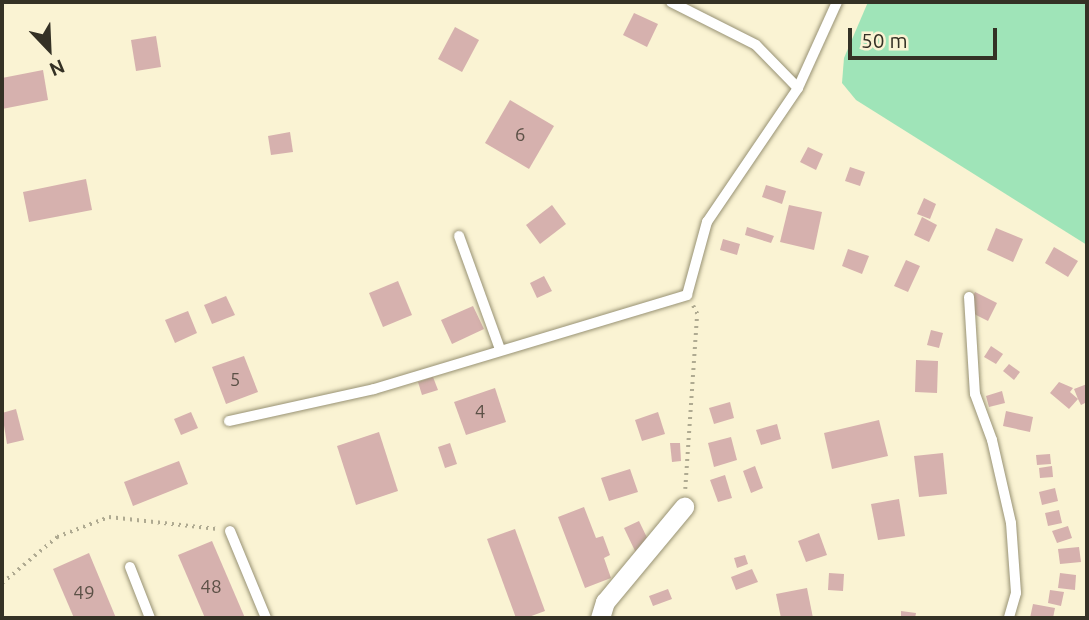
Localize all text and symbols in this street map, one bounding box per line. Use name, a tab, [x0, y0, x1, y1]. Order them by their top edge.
north arrow	[14, 14, 84, 84]
scale bar	[851, 14, 1000, 58]
text: 50 m	[861, 28, 908, 52]
text: N	[46, 55, 68, 81]
house number: 6	[515, 124, 525, 146]
house number: 5	[230, 369, 240, 391]
house number: 4	[475, 401, 485, 423]
house number: 48	[200, 576, 222, 598]
house number: 49	[73, 582, 95, 604]

